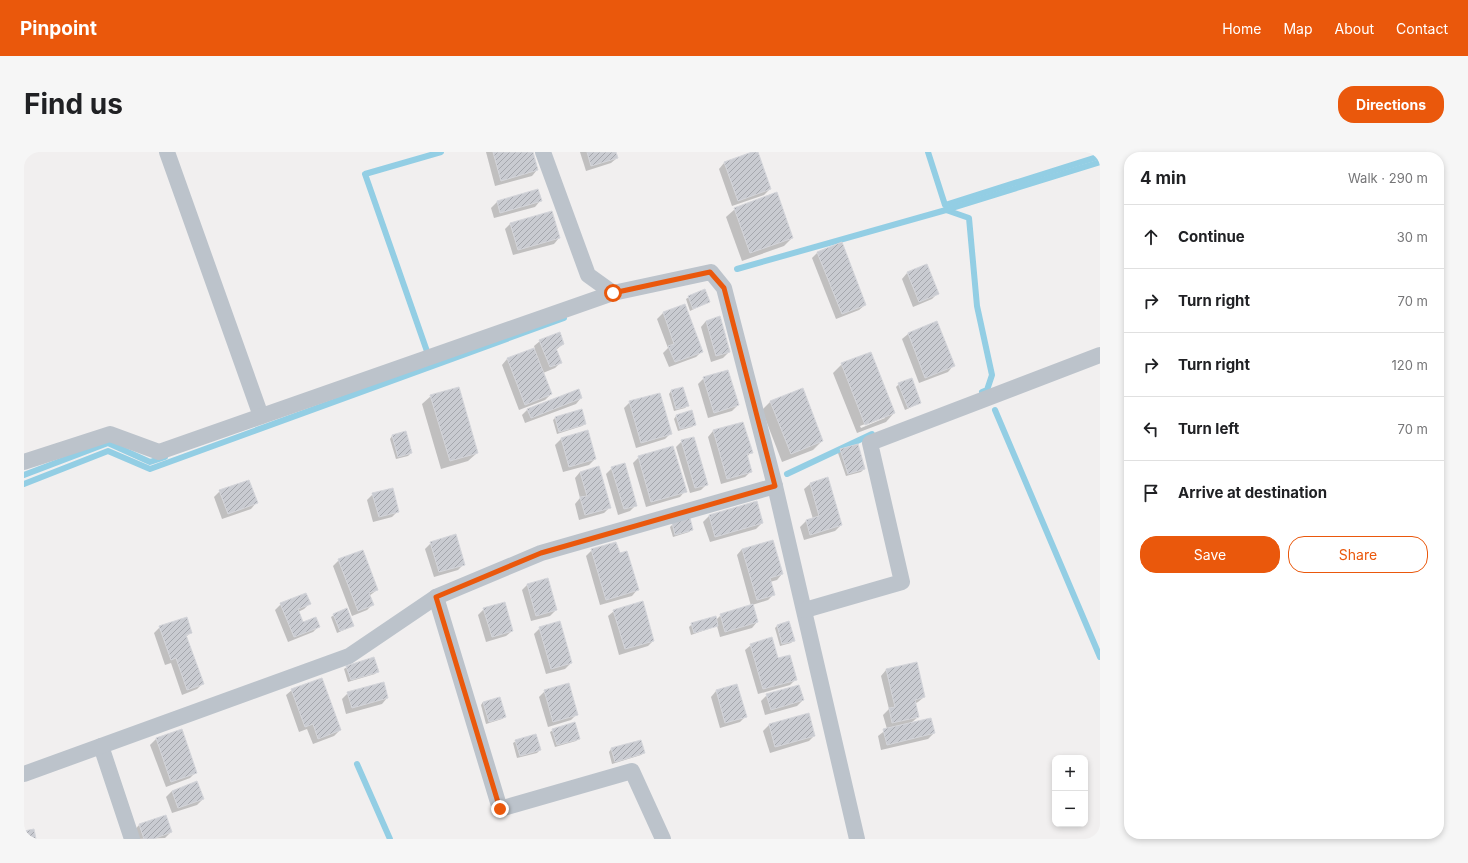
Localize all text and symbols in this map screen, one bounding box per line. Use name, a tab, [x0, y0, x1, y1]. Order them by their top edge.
text: Pinpoint	[20, 17, 97, 40]
text: Home	[1222, 20, 1261, 37]
text: Map	[1283, 20, 1313, 37]
text: About	[1335, 20, 1374, 37]
text: Contact	[1396, 20, 1448, 37]
button: Directions	[1338, 86, 1444, 123]
text: Find us	[24, 87, 123, 121]
text: 4 min	[1140, 168, 1186, 188]
text: Walk · 290 m	[1348, 170, 1428, 186]
icon: ahead	[1140, 226, 1162, 248]
text: Continue	[1178, 227, 1245, 246]
text: 30 m	[1397, 229, 1428, 245]
route start	[604, 284, 622, 302]
icon: right	[1140, 290, 1162, 312]
text: Turn right	[1178, 291, 1250, 310]
text: 70 m	[1398, 293, 1428, 309]
icon: right	[1140, 354, 1162, 376]
text: Turn right	[1178, 355, 1250, 374]
text: 120 m	[1392, 357, 1428, 373]
icon: left	[1140, 418, 1162, 440]
text: Turn left	[1178, 419, 1239, 438]
text: 70 m	[1398, 421, 1428, 437]
icon: arrive	[1140, 482, 1162, 504]
text: Arrive at destination	[1178, 483, 1327, 502]
button: Save	[1140, 536, 1280, 573]
button: Share	[1288, 536, 1428, 573]
map controls	[1052, 755, 1088, 827]
button: +	[1052, 755, 1088, 791]
button: −	[1052, 791, 1088, 827]
route end	[491, 800, 509, 818]

